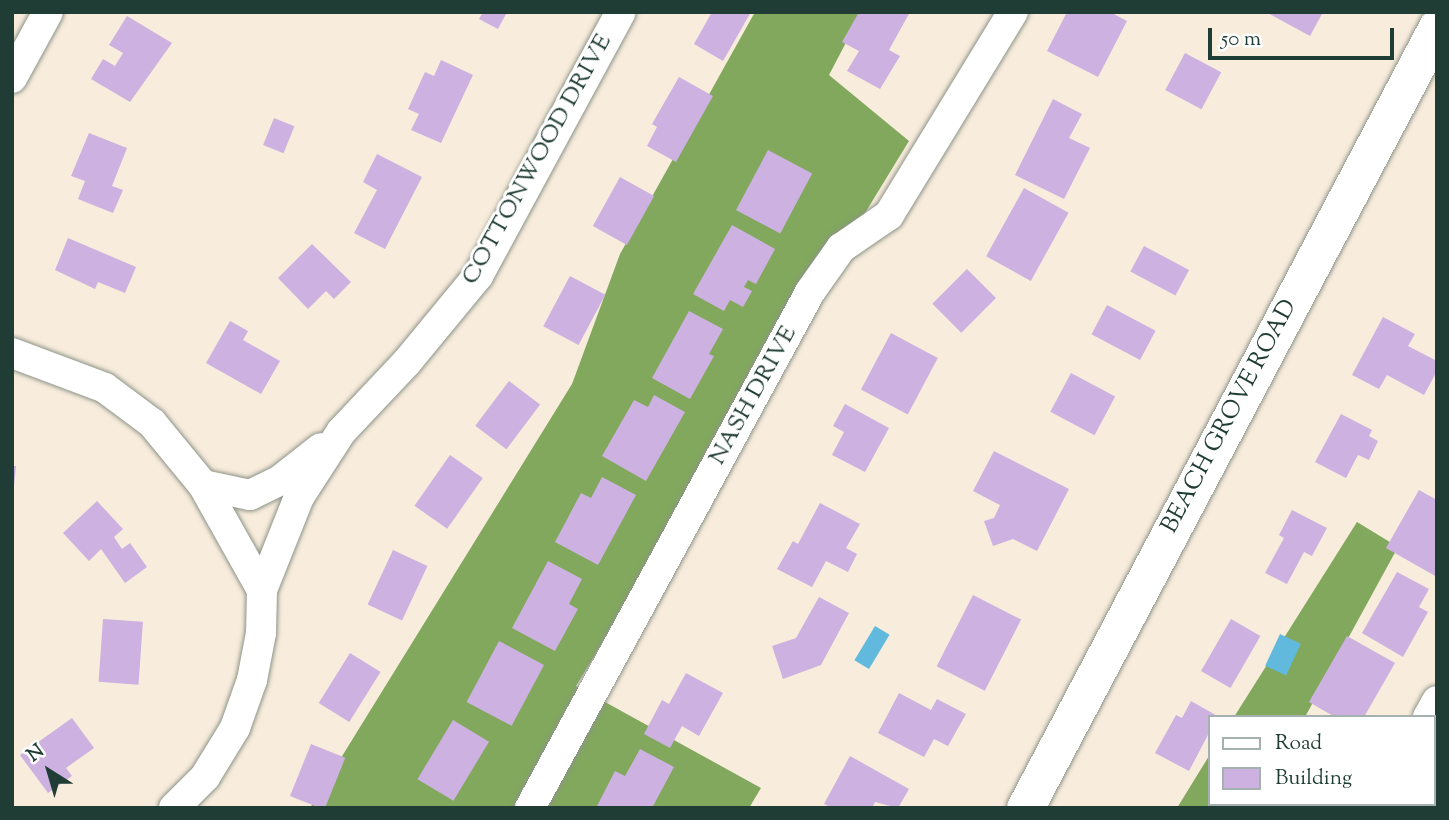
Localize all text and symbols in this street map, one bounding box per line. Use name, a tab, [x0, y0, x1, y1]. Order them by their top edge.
scale bar	[1211, 14, 1396, 58]
text: 50 m	[1221, 25, 1261, 55]
street label: COTTONWOOD DRIVE	[457, 30, 619, 290]
street label: BEACH GROVE ROAD	[1156, 295, 1304, 539]
street label: NASH DRIVE	[704, 322, 804, 470]
legend	[1208, 715, 1435, 806]
text: Road	[1275, 729, 1322, 759]
north arrow	[14, 736, 84, 806]
text: N	[22, 738, 50, 769]
text: Building	[1275, 764, 1352, 794]

